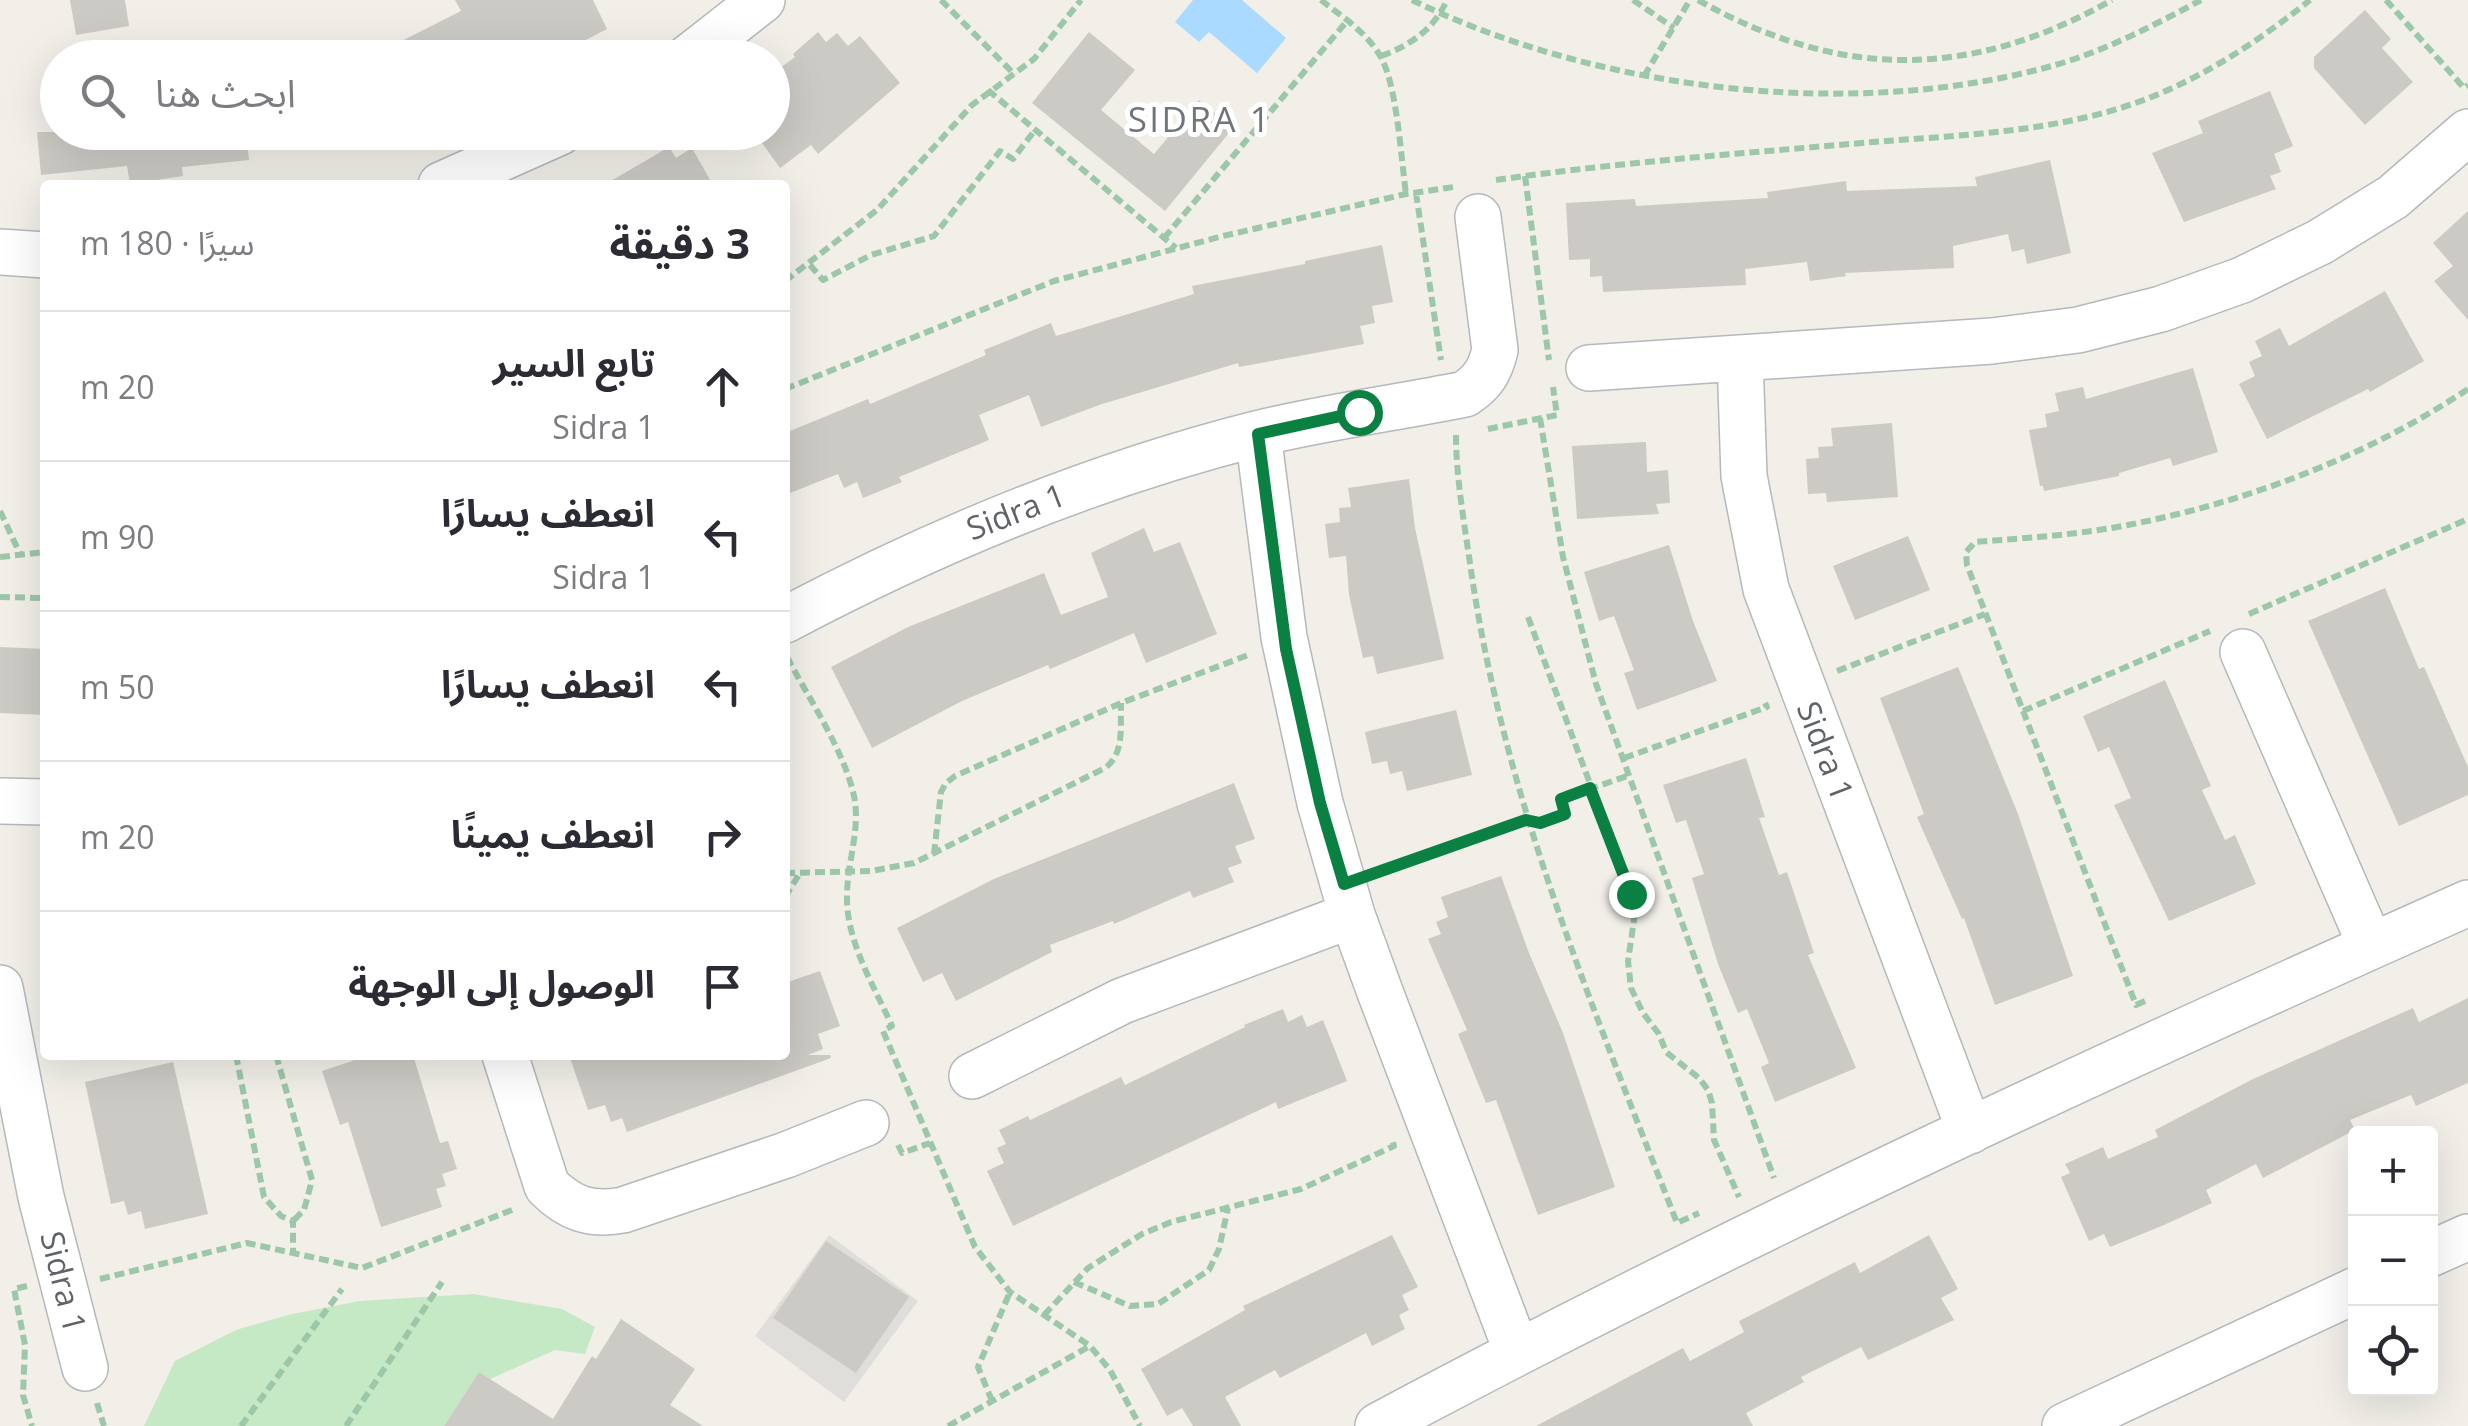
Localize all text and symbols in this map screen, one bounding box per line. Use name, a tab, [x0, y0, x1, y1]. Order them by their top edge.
search box	[40, 40, 790, 150]
text: ابحث هنا	[155, 66, 296, 118]
icon: search	[75, 68, 130, 123]
district label: SIDRA 1	[1128, 95, 1272, 142]
text: 3 دقيقة	[609, 214, 750, 271]
text: سيرًا · 180 m	[80, 221, 254, 264]
text: تابع السير	[493, 336, 655, 388]
icon: ahead	[695, 359, 750, 414]
text: 20 m	[80, 365, 155, 408]
route start	[1337, 390, 1383, 436]
text: Sidra 1	[552, 405, 655, 448]
street label: Sidra 1	[960, 472, 1071, 549]
text: انعطف يسارًا	[441, 486, 655, 538]
icon: left	[695, 509, 750, 564]
text: 90 m	[80, 515, 155, 558]
text: Sidra 1	[552, 555, 655, 598]
text: انعطف يسارًا	[441, 657, 655, 709]
icon: left	[695, 659, 750, 714]
text: 50 m	[80, 665, 155, 708]
street label: Sidra 1	[1788, 695, 1865, 806]
text: انعطف يمينًا	[451, 807, 655, 859]
icon: right	[695, 809, 750, 864]
text: 20 m	[80, 815, 155, 858]
route end	[1609, 872, 1655, 918]
text: الوصول إلى الوجهة	[348, 957, 655, 1009]
icon: arrive	[695, 959, 750, 1014]
map controls	[2348, 1126, 2438, 1396]
button: +	[2348, 1126, 2438, 1216]
button: −	[2348, 1216, 2438, 1306]
street label: Sidra 1	[31, 1227, 98, 1337]
button: locate	[2348, 1306, 2438, 1396]

